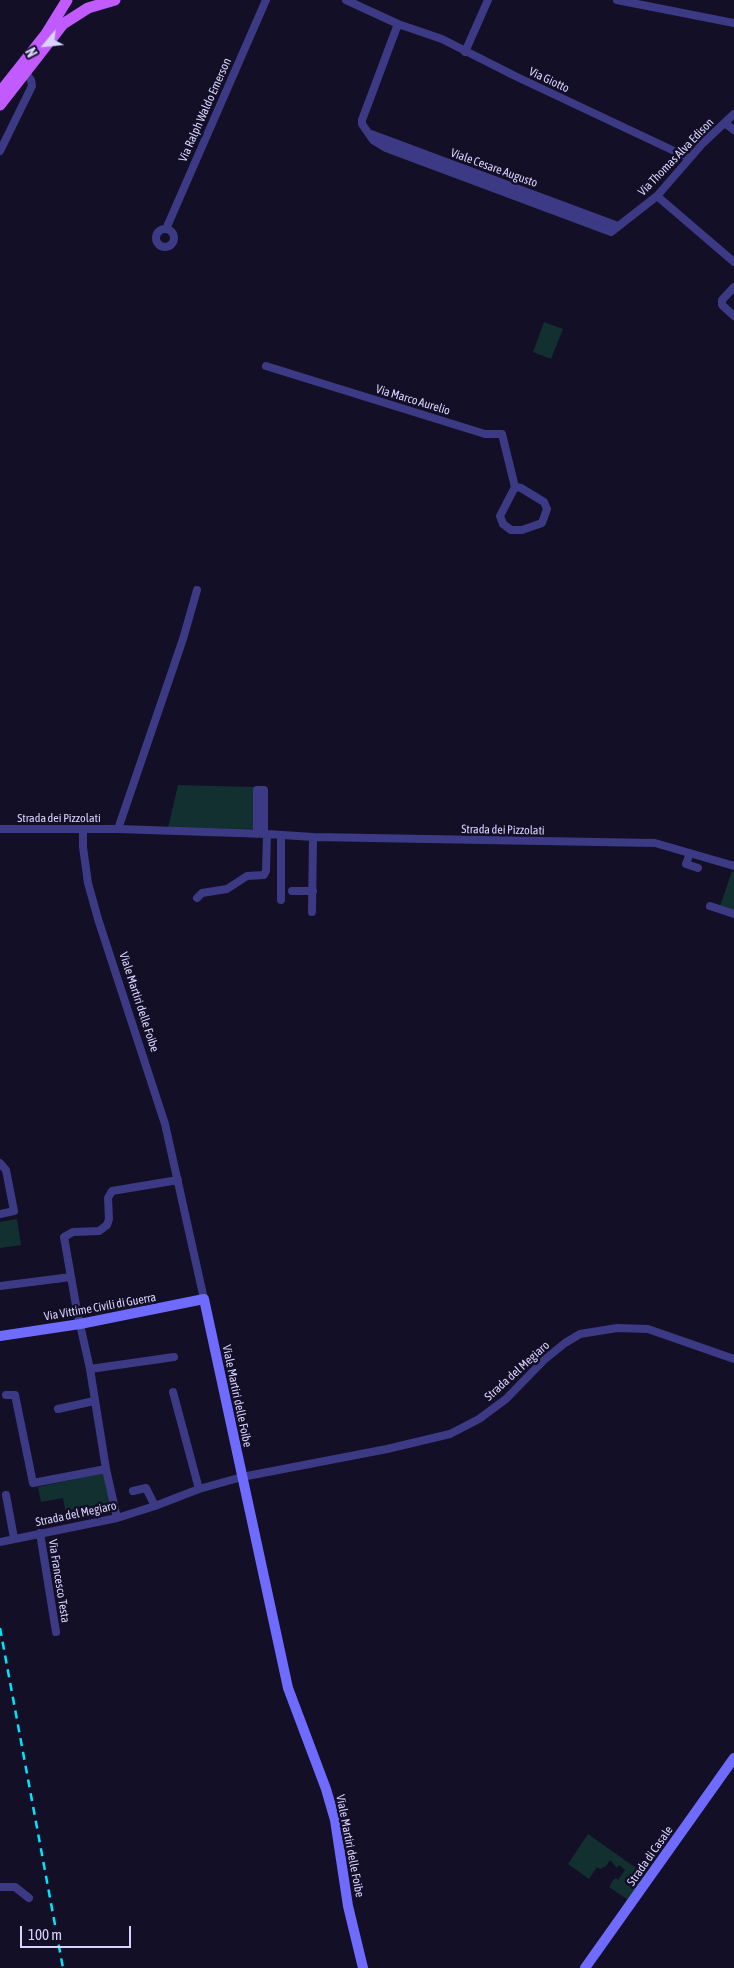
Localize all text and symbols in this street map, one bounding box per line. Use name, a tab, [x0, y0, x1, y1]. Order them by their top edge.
north arrow	[20, 20, 70, 70]
text: N	[23, 45, 41, 59]
street label: Via Ralph Waldo Emerson	[176, 56, 234, 164]
street label: Via Giotto	[526, 64, 572, 96]
street label: Via Thomas Alva Edison	[635, 115, 717, 199]
street label: Viale Cesare Augusto	[449, 146, 539, 190]
street label: Via Marco Aurelio	[374, 382, 452, 418]
street label: Strada dei Pizzolati	[17, 811, 101, 825]
street label: Strada dei Pizzolati	[461, 822, 545, 838]
street label: Viale Martiri delle Foibe	[116, 950, 162, 1054]
street label: Via Vittime Civili di Guerra	[43, 1290, 157, 1324]
street label: Strada del Megiaro	[482, 1338, 552, 1404]
street label: Viale Martiri delle Foibe	[219, 1344, 255, 1448]
street label: Strada del Megiaro	[34, 1498, 118, 1530]
street label: Via Francesco Testa	[45, 1538, 73, 1624]
street label: Viale Martiri delle Foibe	[333, 1793, 367, 1899]
street label: Strada di Casale	[624, 1823, 676, 1889]
scale bar	[22, 1916, 134, 1948]
text: 100 m	[28, 1926, 62, 1943]

